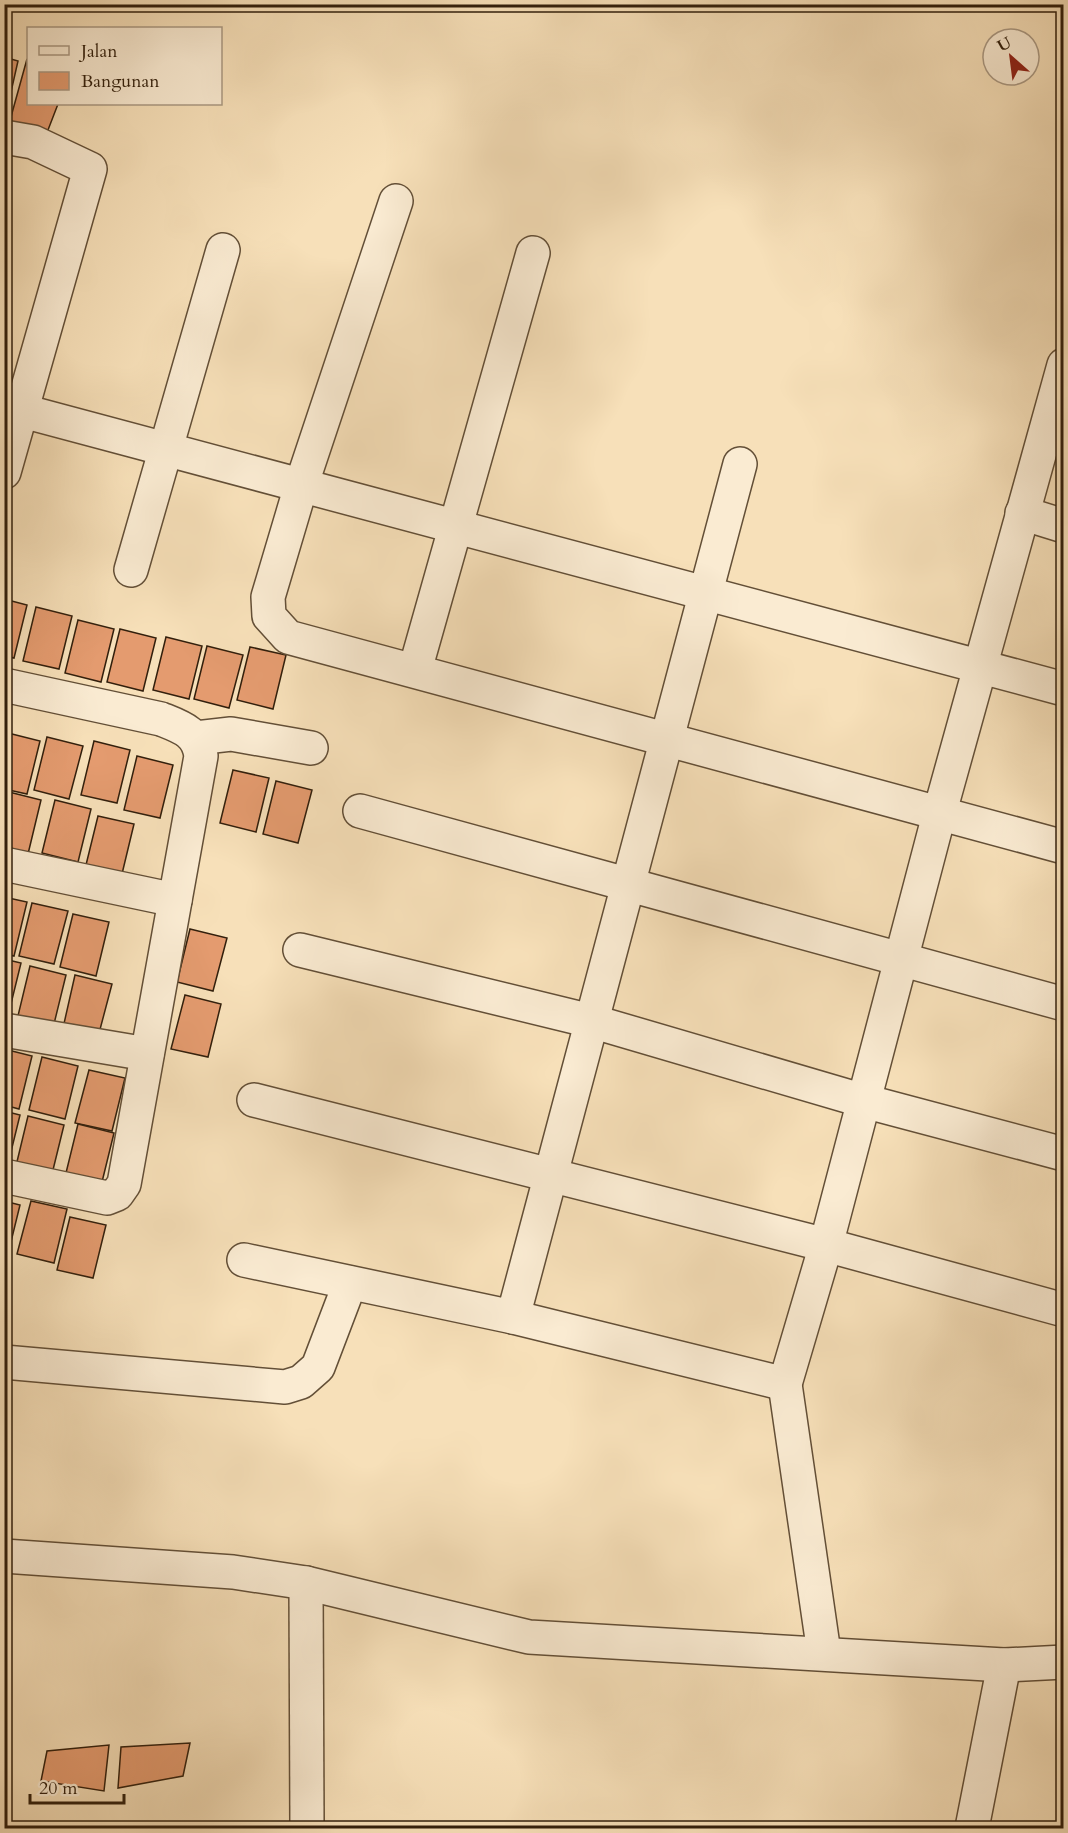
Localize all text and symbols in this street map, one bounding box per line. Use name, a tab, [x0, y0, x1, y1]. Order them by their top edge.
legend	[27, 27, 222, 105]
north arrow	[981, 27, 1041, 87]
text: U	[993, 32, 1015, 57]
text: Jalan	[78, 39, 118, 64]
text: Bangunan	[81, 69, 160, 94]
scale bar	[30, 1767, 124, 1805]
text: 20 m	[39, 1776, 78, 1801]

